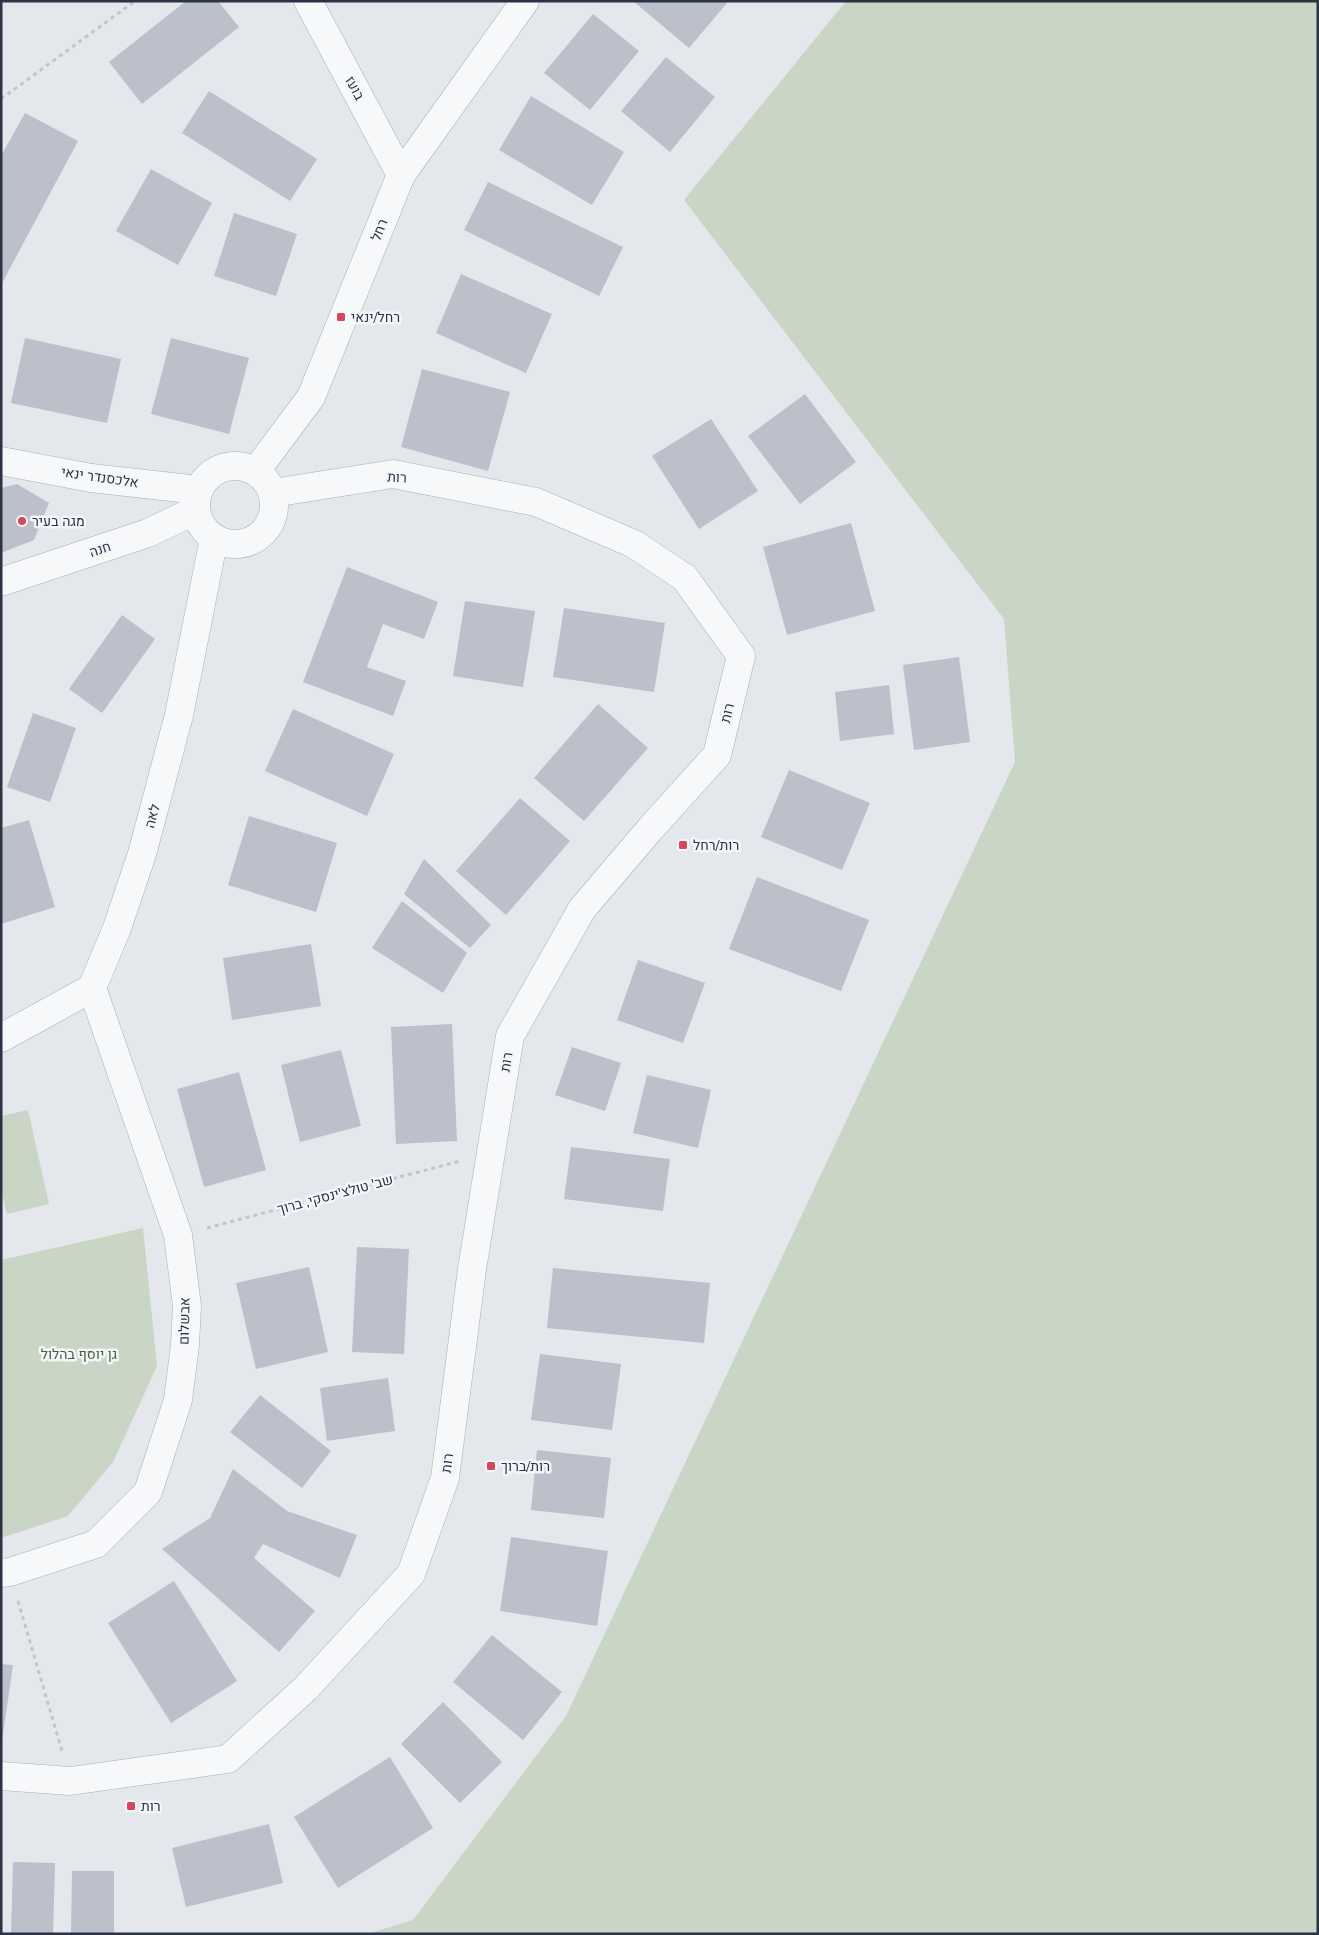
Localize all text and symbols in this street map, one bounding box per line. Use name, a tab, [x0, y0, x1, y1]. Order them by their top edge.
street label: בועז	[341, 73, 369, 104]
street label: רחל	[366, 216, 392, 244]
place label: רחל/ינאי	[351, 308, 400, 326]
marker: רחל/ינאי	[335, 311, 347, 323]
street label: אלכסנדר ינאי	[60, 463, 140, 491]
street label: רות	[387, 467, 407, 487]
place label: מגה בעיר	[32, 512, 85, 530]
marker: מגה בעיר	[16, 515, 28, 527]
street label: חנה	[87, 537, 113, 561]
street label: רות	[716, 701, 738, 725]
street label: לאה	[140, 802, 164, 830]
place label: רות/רחל	[693, 836, 739, 854]
marker: רות/רחל	[677, 839, 689, 851]
street label: רות	[496, 1051, 516, 1073]
street label: שב' טולצ'ינסקי, ברוך	[275, 1170, 395, 1218]
street label: אבשלום	[175, 1297, 193, 1345]
park label: גן יוסף בהלול	[41, 1345, 117, 1363]
street label: רות	[437, 1452, 457, 1474]
place label: רות/ברוך	[501, 1457, 550, 1475]
marker: רות/ברוך	[485, 1460, 497, 1472]
place label: רות	[141, 1797, 161, 1815]
marker: רות	[125, 1800, 137, 1812]

